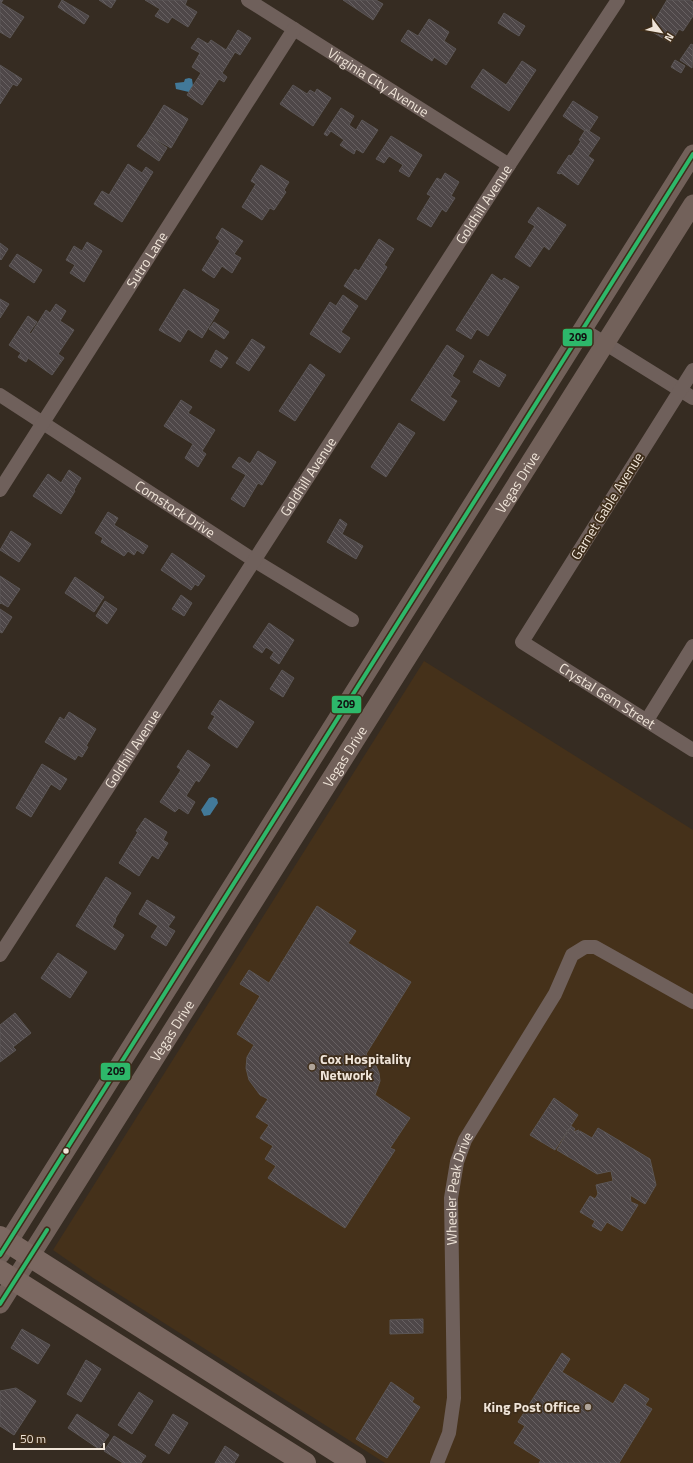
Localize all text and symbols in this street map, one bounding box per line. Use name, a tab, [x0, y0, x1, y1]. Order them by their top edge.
north arrow	[641, 12, 681, 52]
text: N	[661, 30, 678, 45]
street label: Virginia City Avenue	[324, 42, 433, 122]
street label: Goldhill Avenue	[450, 160, 517, 248]
street label: Sutro Lane	[120, 227, 172, 292]
line badge: 209	[562, 328, 593, 347]
text: 209	[569, 329, 587, 345]
street label: Goldhill Avenue	[274, 433, 341, 520]
street label: Vegas Drive	[490, 447, 545, 517]
street label: Garnet Gable Avenue	[565, 448, 648, 564]
street label: Comstock Drive	[131, 475, 220, 543]
street label: Crystal Gem Street	[555, 657, 660, 734]
line badge: 209	[331, 695, 362, 714]
text: 209	[337, 696, 355, 712]
street label: Goldhill Avenue	[99, 705, 166, 793]
street label: Vegas Drive	[317, 721, 372, 791]
street label: Vegas Drive	[144, 996, 199, 1065]
place label: Cox Hospitality Network	[320, 1048, 411, 1085]
line badge: 209	[100, 1062, 131, 1081]
marker: Cox Hospitality Network	[307, 1062, 317, 1072]
text: 209	[107, 1063, 125, 1079]
street label: Wheeler Peak Drive	[440, 1127, 478, 1245]
unlabelled marker	[61, 1146, 71, 1156]
place label: King Post Office	[483, 1396, 580, 1417]
marker: King Post Office	[583, 1402, 593, 1412]
scale bar	[14, 1425, 104, 1451]
text: 50 m	[20, 1429, 46, 1448]

